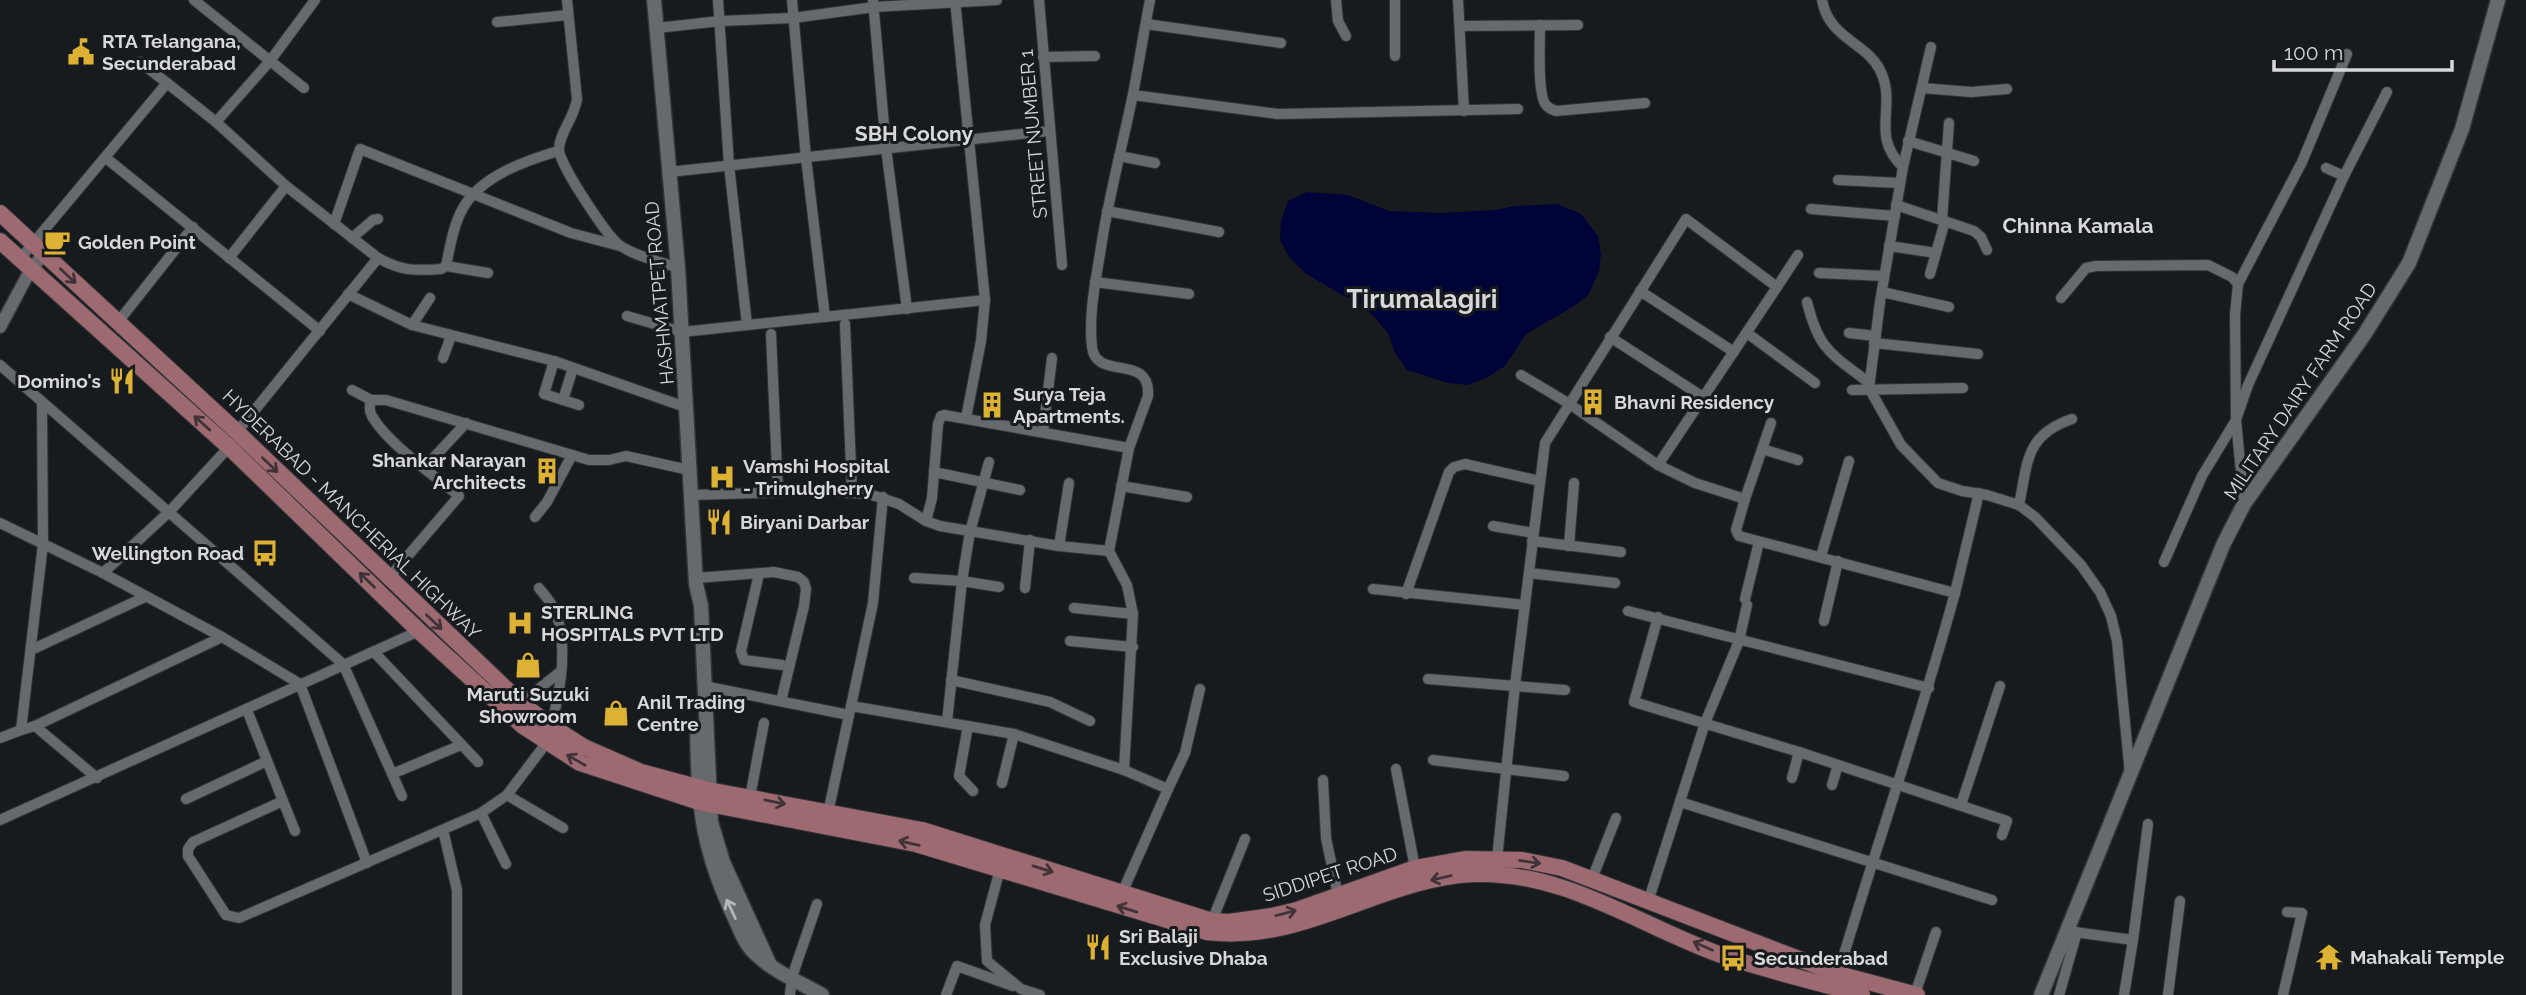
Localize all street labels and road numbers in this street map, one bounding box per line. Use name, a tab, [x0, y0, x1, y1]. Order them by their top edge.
street label: STREET NUMBER 1	[1015, 48, 1051, 220]
street label: HASHMATPET ROAD	[640, 200, 678, 386]
street label: MILITARY DAIRY FARM ROAD	[2219, 278, 2381, 504]
street label: HYDERABAD - MANCHERIAL HIGHWAY	[218, 384, 486, 644]
street label: SIDDIPET ROAD	[1260, 842, 1400, 906]

